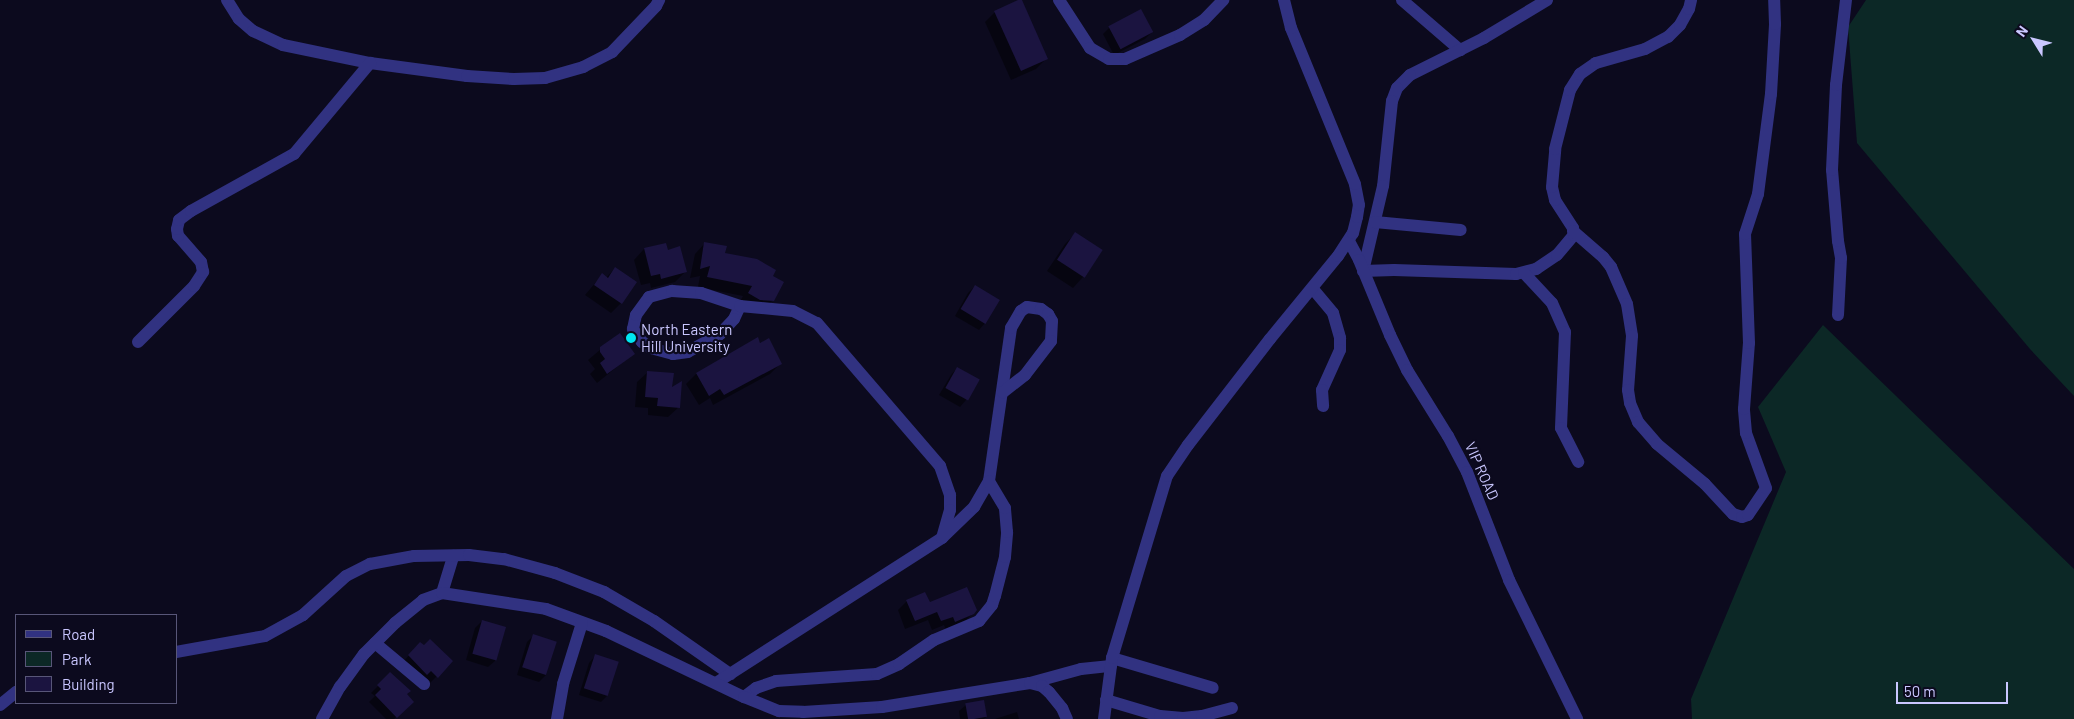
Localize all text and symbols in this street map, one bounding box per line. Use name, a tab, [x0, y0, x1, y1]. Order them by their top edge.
north arrow	[2009, 15, 2059, 65]
text: N	[2012, 22, 2031, 40]
place label: North Eastern Hill University	[641, 320, 732, 355]
marker: North Eastern Hill University	[625, 332, 637, 344]
street label: VIP ROAD	[1461, 439, 1503, 503]
legend	[15, 614, 178, 704]
text: Road	[62, 625, 95, 643]
text: Park	[62, 650, 91, 668]
scale bar	[1899, 672, 2012, 704]
text: Building	[62, 675, 115, 693]
text: 50 m	[1904, 682, 1936, 700]

